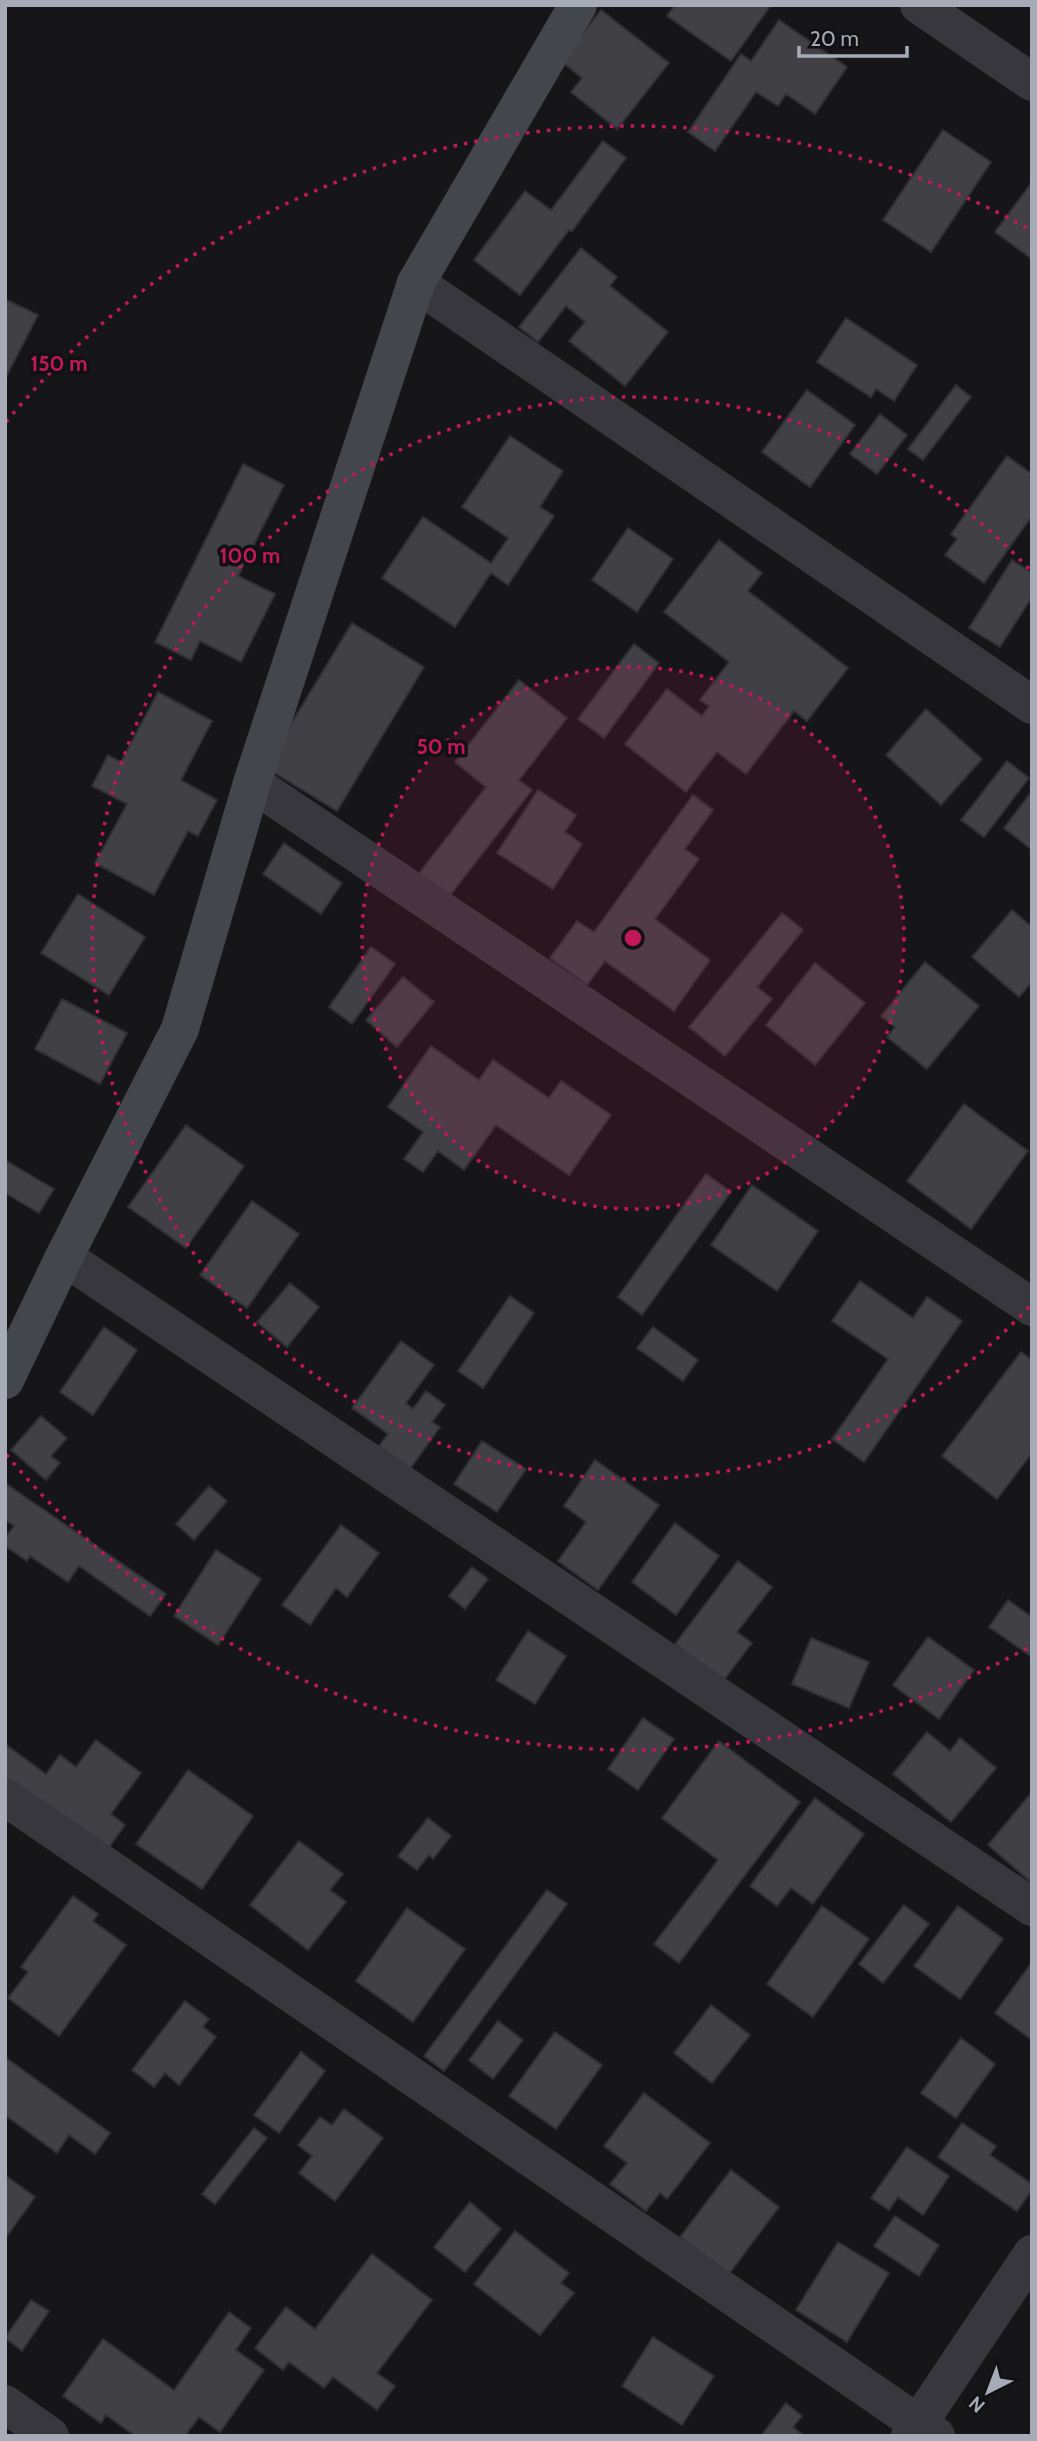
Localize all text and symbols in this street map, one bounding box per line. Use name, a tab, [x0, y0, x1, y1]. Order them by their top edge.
scale bar	[799, 14, 908, 58]
text: 20 m	[810, 26, 859, 51]
text: 150 m	[31, 351, 87, 376]
text: 100 m	[220, 543, 280, 568]
text: 50 m	[416, 734, 466, 759]
centre of rings	[621, 926, 645, 950]
north arrow	[953, 2357, 1023, 2427]
text: N	[964, 2391, 990, 2417]

